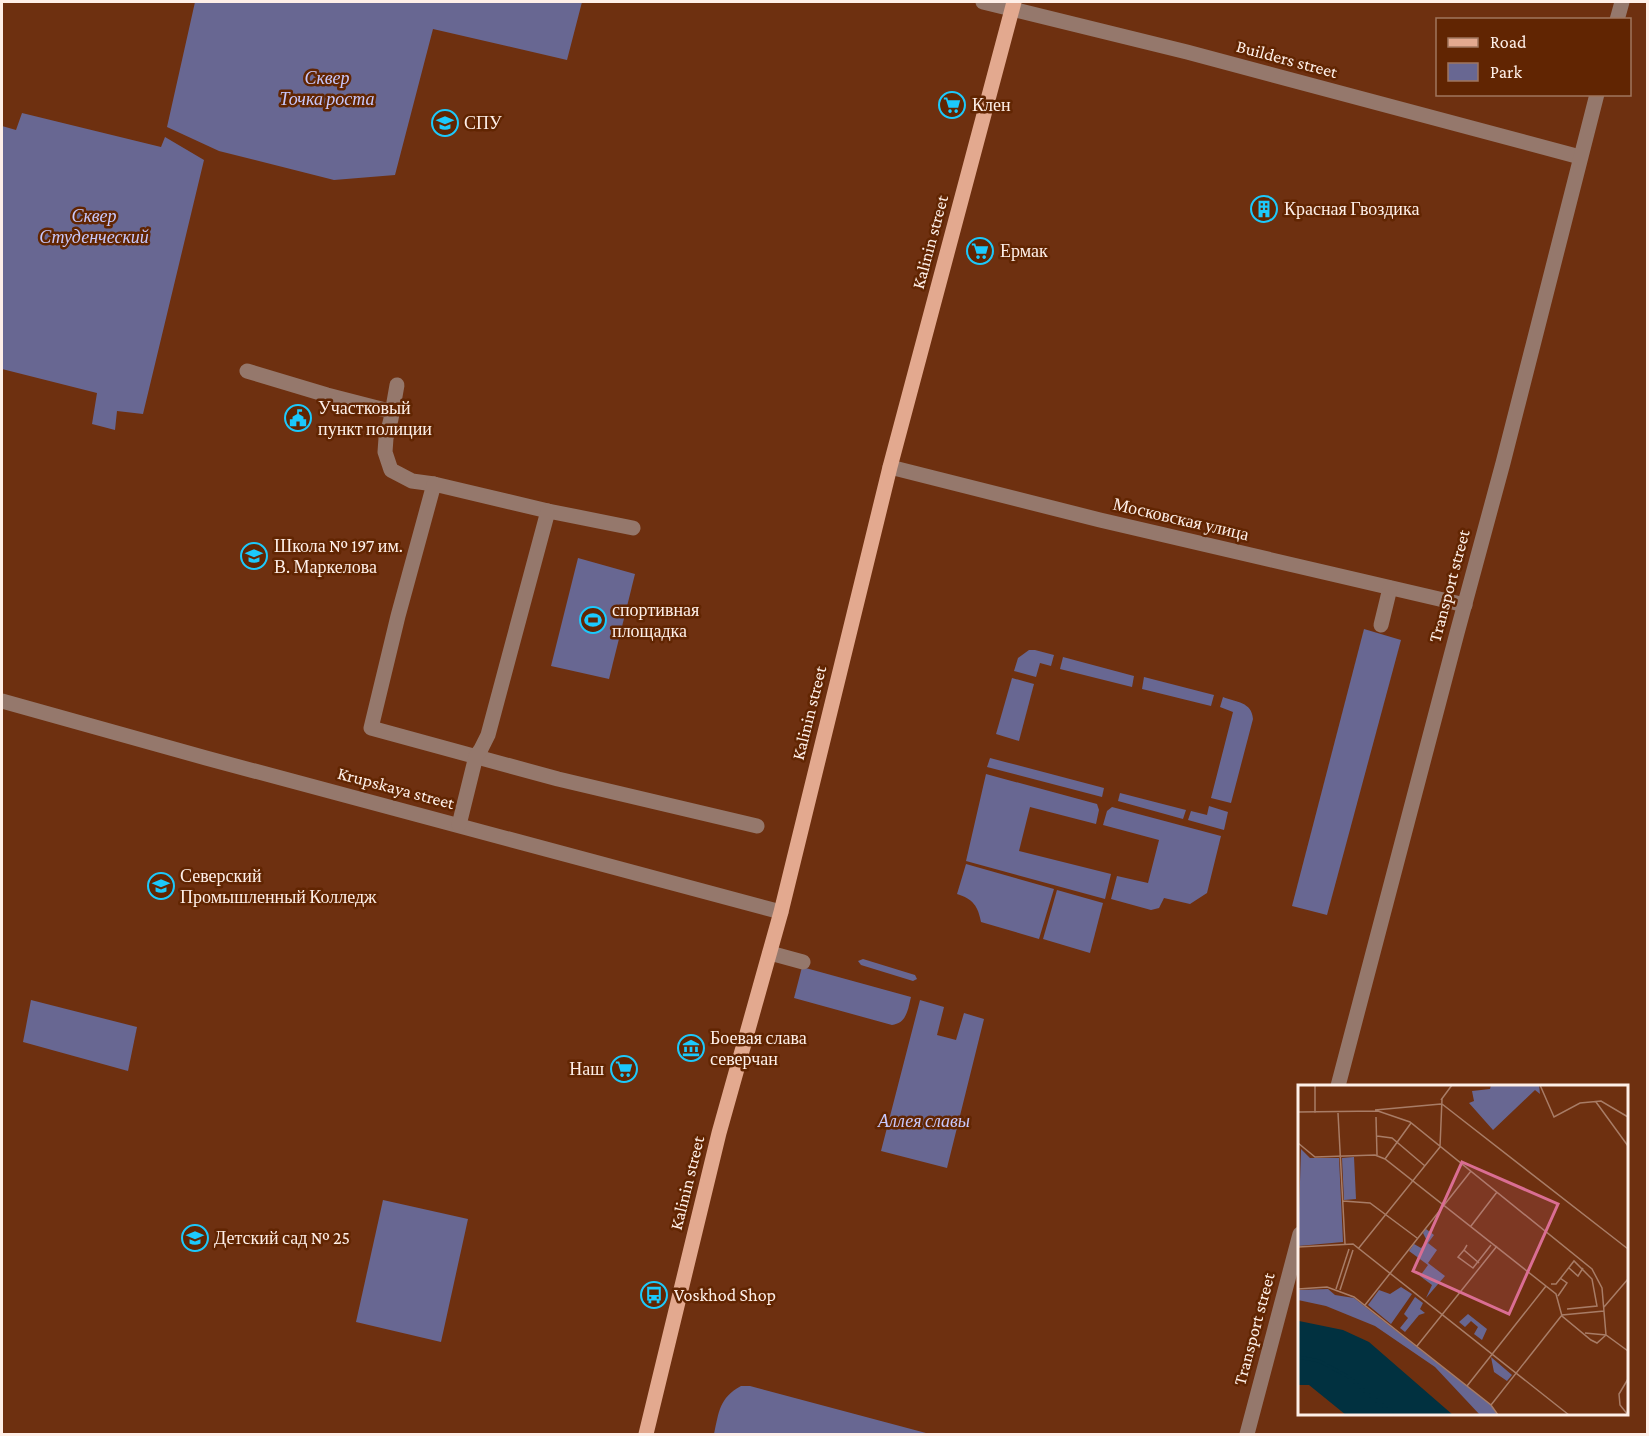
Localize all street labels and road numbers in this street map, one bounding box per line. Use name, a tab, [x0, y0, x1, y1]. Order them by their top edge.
street label: Builders street	[1234, 36, 1341, 82]
street label: Kalinin street	[908, 192, 952, 291]
street label: Московская улица	[1111, 494, 1251, 544]
street label: Transport street	[1424, 526, 1474, 645]
street label: Kalinin street	[788, 663, 831, 762]
street label: Krupskaya street	[335, 763, 458, 813]
street label: Kalinin street	[666, 1133, 709, 1232]
street label: Transport street	[1229, 1269, 1279, 1388]

